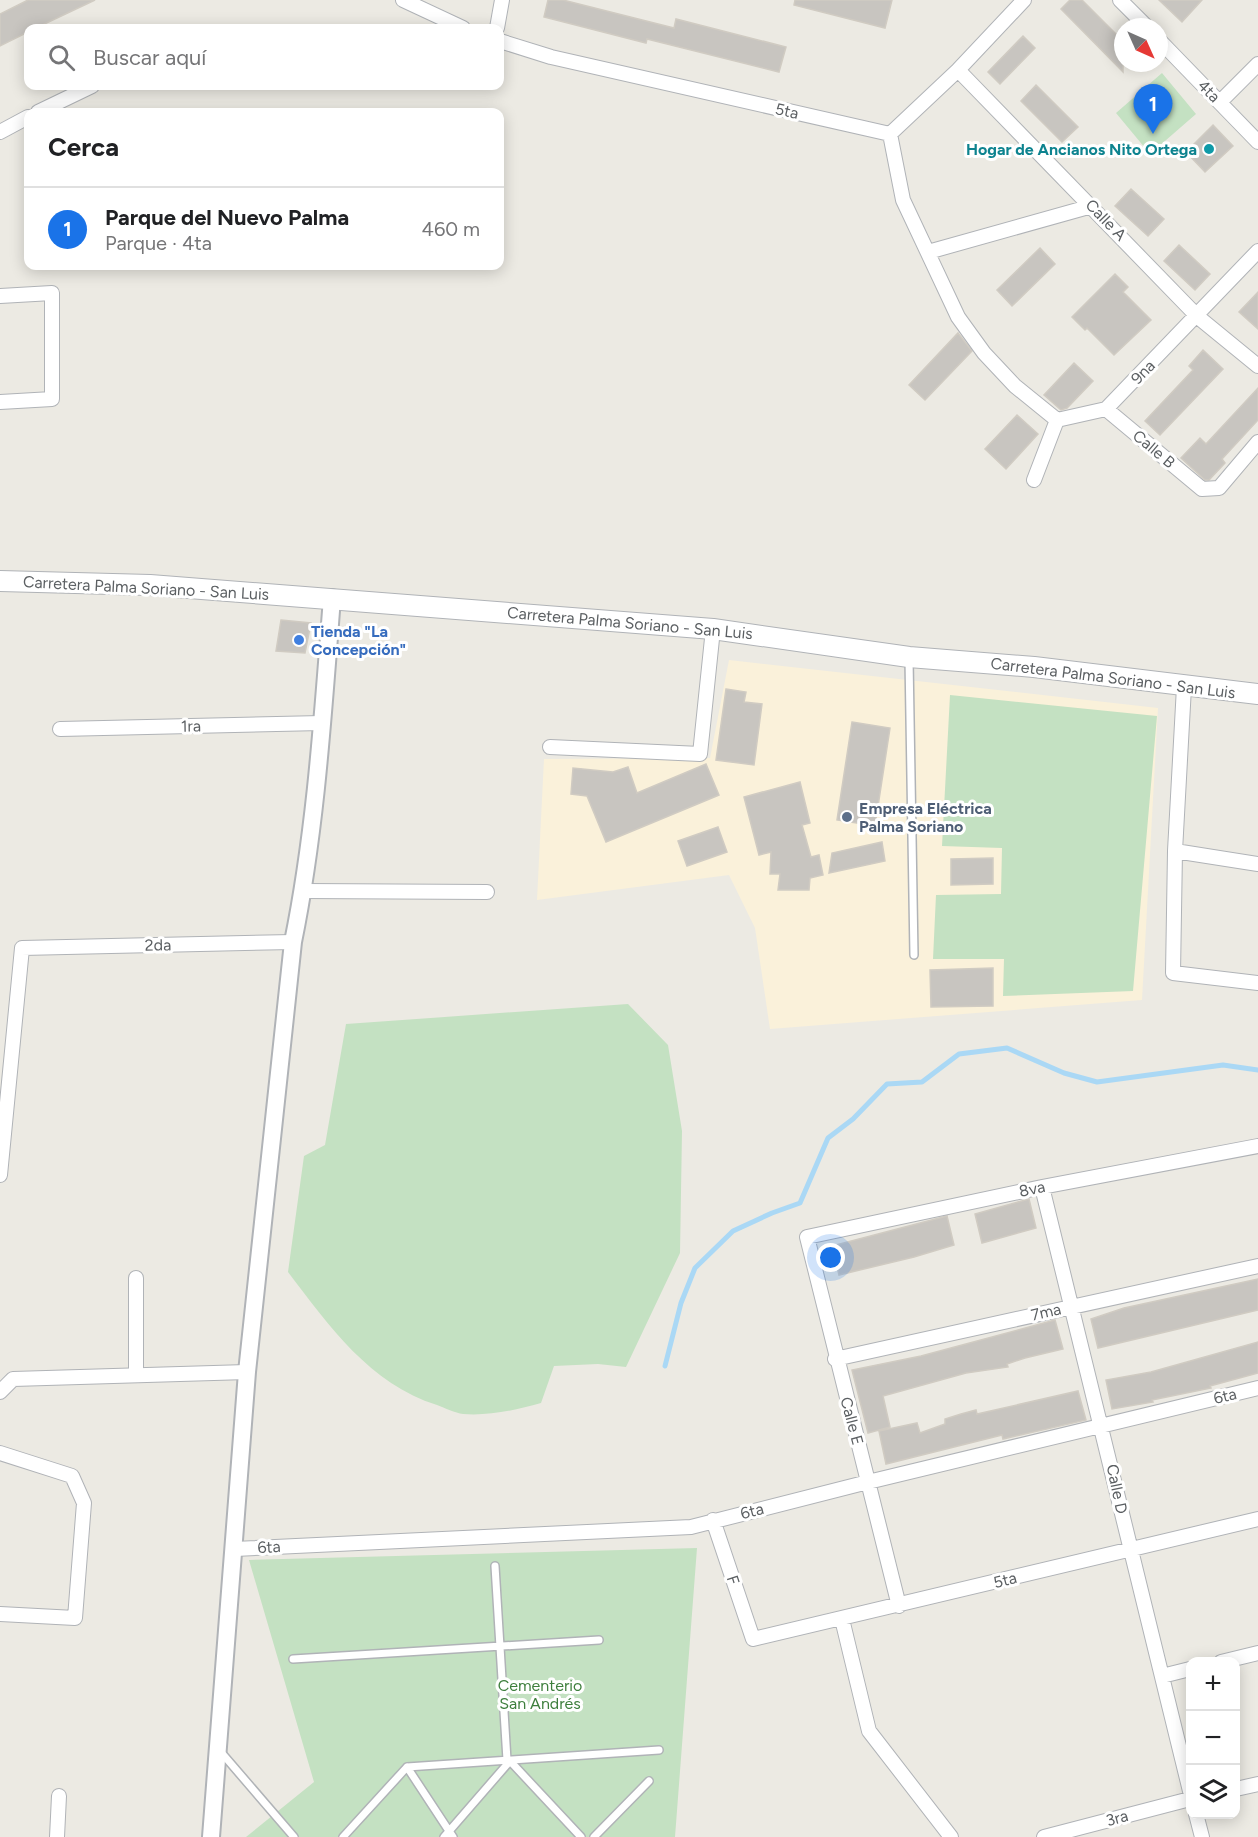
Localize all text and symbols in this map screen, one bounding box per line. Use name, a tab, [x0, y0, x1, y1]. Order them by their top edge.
north arrow	[1114, 18, 1168, 72]
search box	[24, 24, 504, 90]
icon: search	[45, 41, 78, 74]
text: Buscar aquí	[93, 44, 206, 71]
street label: 4ta	[1194, 76, 1224, 106]
pin: 1	[1134, 84, 1172, 134]
street label: 5ta	[773, 99, 801, 123]
text: Cerca	[48, 131, 119, 163]
place label: Hogar de Ancianos Nito Ortega	[966, 140, 1197, 159]
marker: Hogar de Ancianos Nito Ortega	[1202, 142, 1216, 156]
street label: Calle A	[1082, 195, 1130, 245]
text: Parque del Nuevo Palma	[105, 204, 349, 231]
text: 1	[63, 217, 72, 241]
text: 460 m	[421, 217, 480, 241]
text: Parque · 4ta	[105, 231, 212, 255]
street label: 9na	[1127, 356, 1159, 388]
street label: Calle B	[1129, 426, 1179, 472]
street label: Carretera Palma Soriano - San Luis	[22, 572, 270, 604]
street label: Carretera Palma Soriano - San Luis	[506, 603, 754, 643]
place label: Tienda "La Concepción"	[311, 622, 406, 659]
marker: Tienda "La Concepción"	[292, 633, 306, 647]
street label: Carretera Palma Soriano - San Luis	[990, 654, 1236, 702]
street label: 1ra	[181, 716, 201, 736]
place label: Empresa Eléctrica Palma Soriano	[859, 799, 992, 836]
marker: Empresa Eléctrica Palma Soriano	[840, 810, 854, 824]
street label: 2da	[145, 935, 171, 955]
street label: 8va	[1017, 1177, 1047, 1201]
your location	[816, 1243, 845, 1272]
street label: 7ma	[1029, 1299, 1063, 1325]
street label: 6ta	[1212, 1384, 1238, 1408]
street label: Calle E	[836, 1395, 868, 1447]
street label: Calle D	[1102, 1462, 1132, 1516]
street label: 6ta	[738, 1499, 766, 1523]
street label: 6ta	[257, 1537, 281, 1557]
street label: 5ta	[991, 1568, 1019, 1592]
street label: F	[723, 1573, 743, 1587]
map controls	[1186, 1657, 1240, 1819]
button: +	[1186, 1657, 1240, 1711]
park label: Cementerio San Andrés	[498, 1676, 582, 1713]
button: −	[1186, 1711, 1240, 1765]
button: layers	[1186, 1765, 1240, 1819]
street label: 3ra	[1104, 1806, 1130, 1830]

